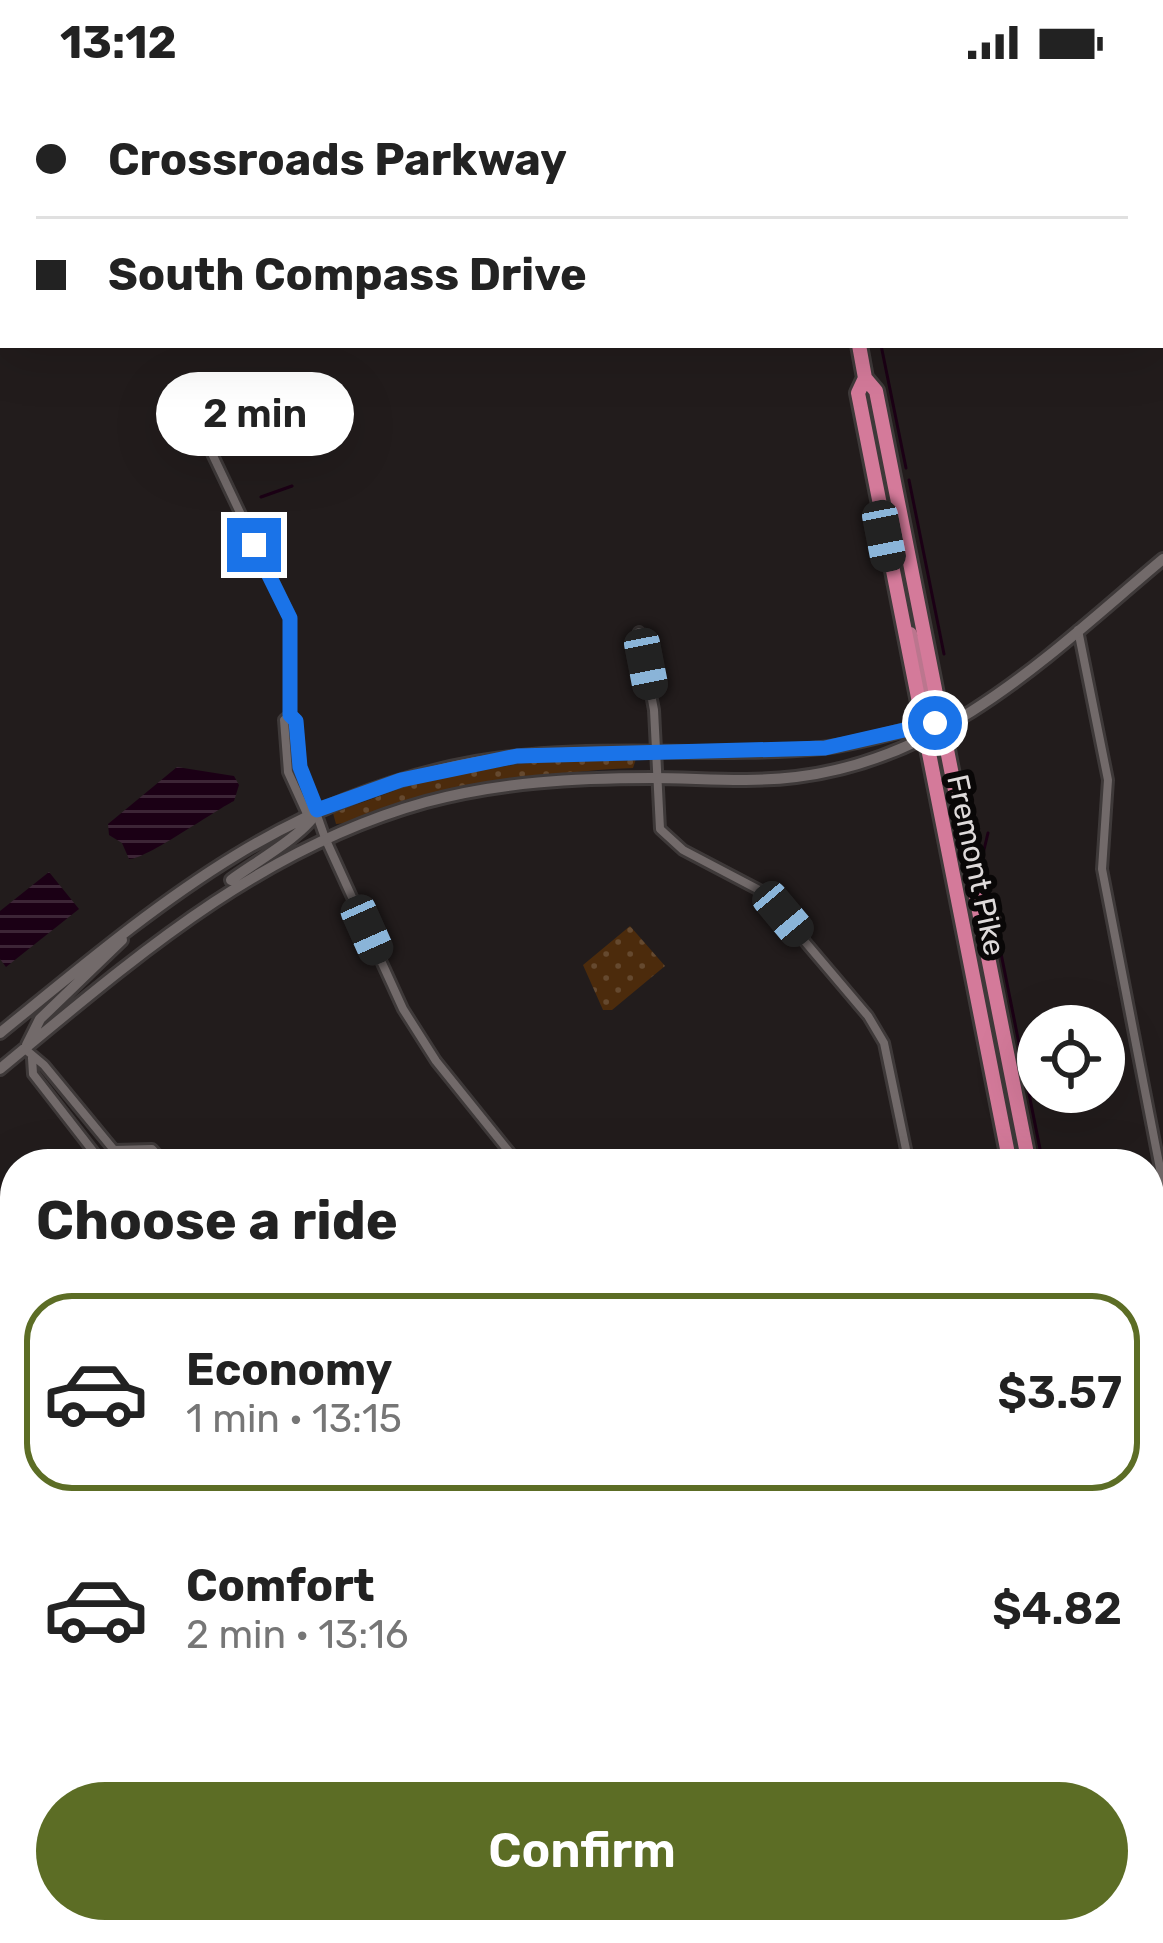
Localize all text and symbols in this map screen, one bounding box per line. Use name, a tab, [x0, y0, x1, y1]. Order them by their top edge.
text: 13:12	[60, 16, 177, 69]
text: Crossroads Parkway	[108, 133, 567, 186]
text: South Compass Drive	[108, 248, 587, 301]
callout: 2 min	[155, 371, 353, 455]
text: 2 min	[203, 391, 307, 437]
car	[859, 497, 909, 575]
route end	[227, 518, 281, 572]
car	[621, 625, 671, 703]
route start	[908, 696, 962, 750]
street label: Fremont Pike	[939, 771, 1013, 959]
car	[746, 875, 820, 953]
car	[336, 890, 398, 970]
map controls	[1017, 1005, 1125, 1113]
button: locate	[1017, 1005, 1125, 1113]
text: Choose a ride	[36, 1189, 398, 1253]
icon: car	[42, 1338, 150, 1446]
text: Economy	[186, 1343, 392, 1396]
text: $3.57	[998, 1366, 1122, 1419]
text: 1 min · 13:15	[186, 1396, 402, 1442]
icon: car	[42, 1554, 150, 1662]
text: Comfort	[186, 1559, 375, 1612]
text: $4.82	[992, 1582, 1122, 1635]
text: 2 min · 13:16	[186, 1612, 409, 1658]
button: Confirm	[36, 1782, 1128, 1920]

